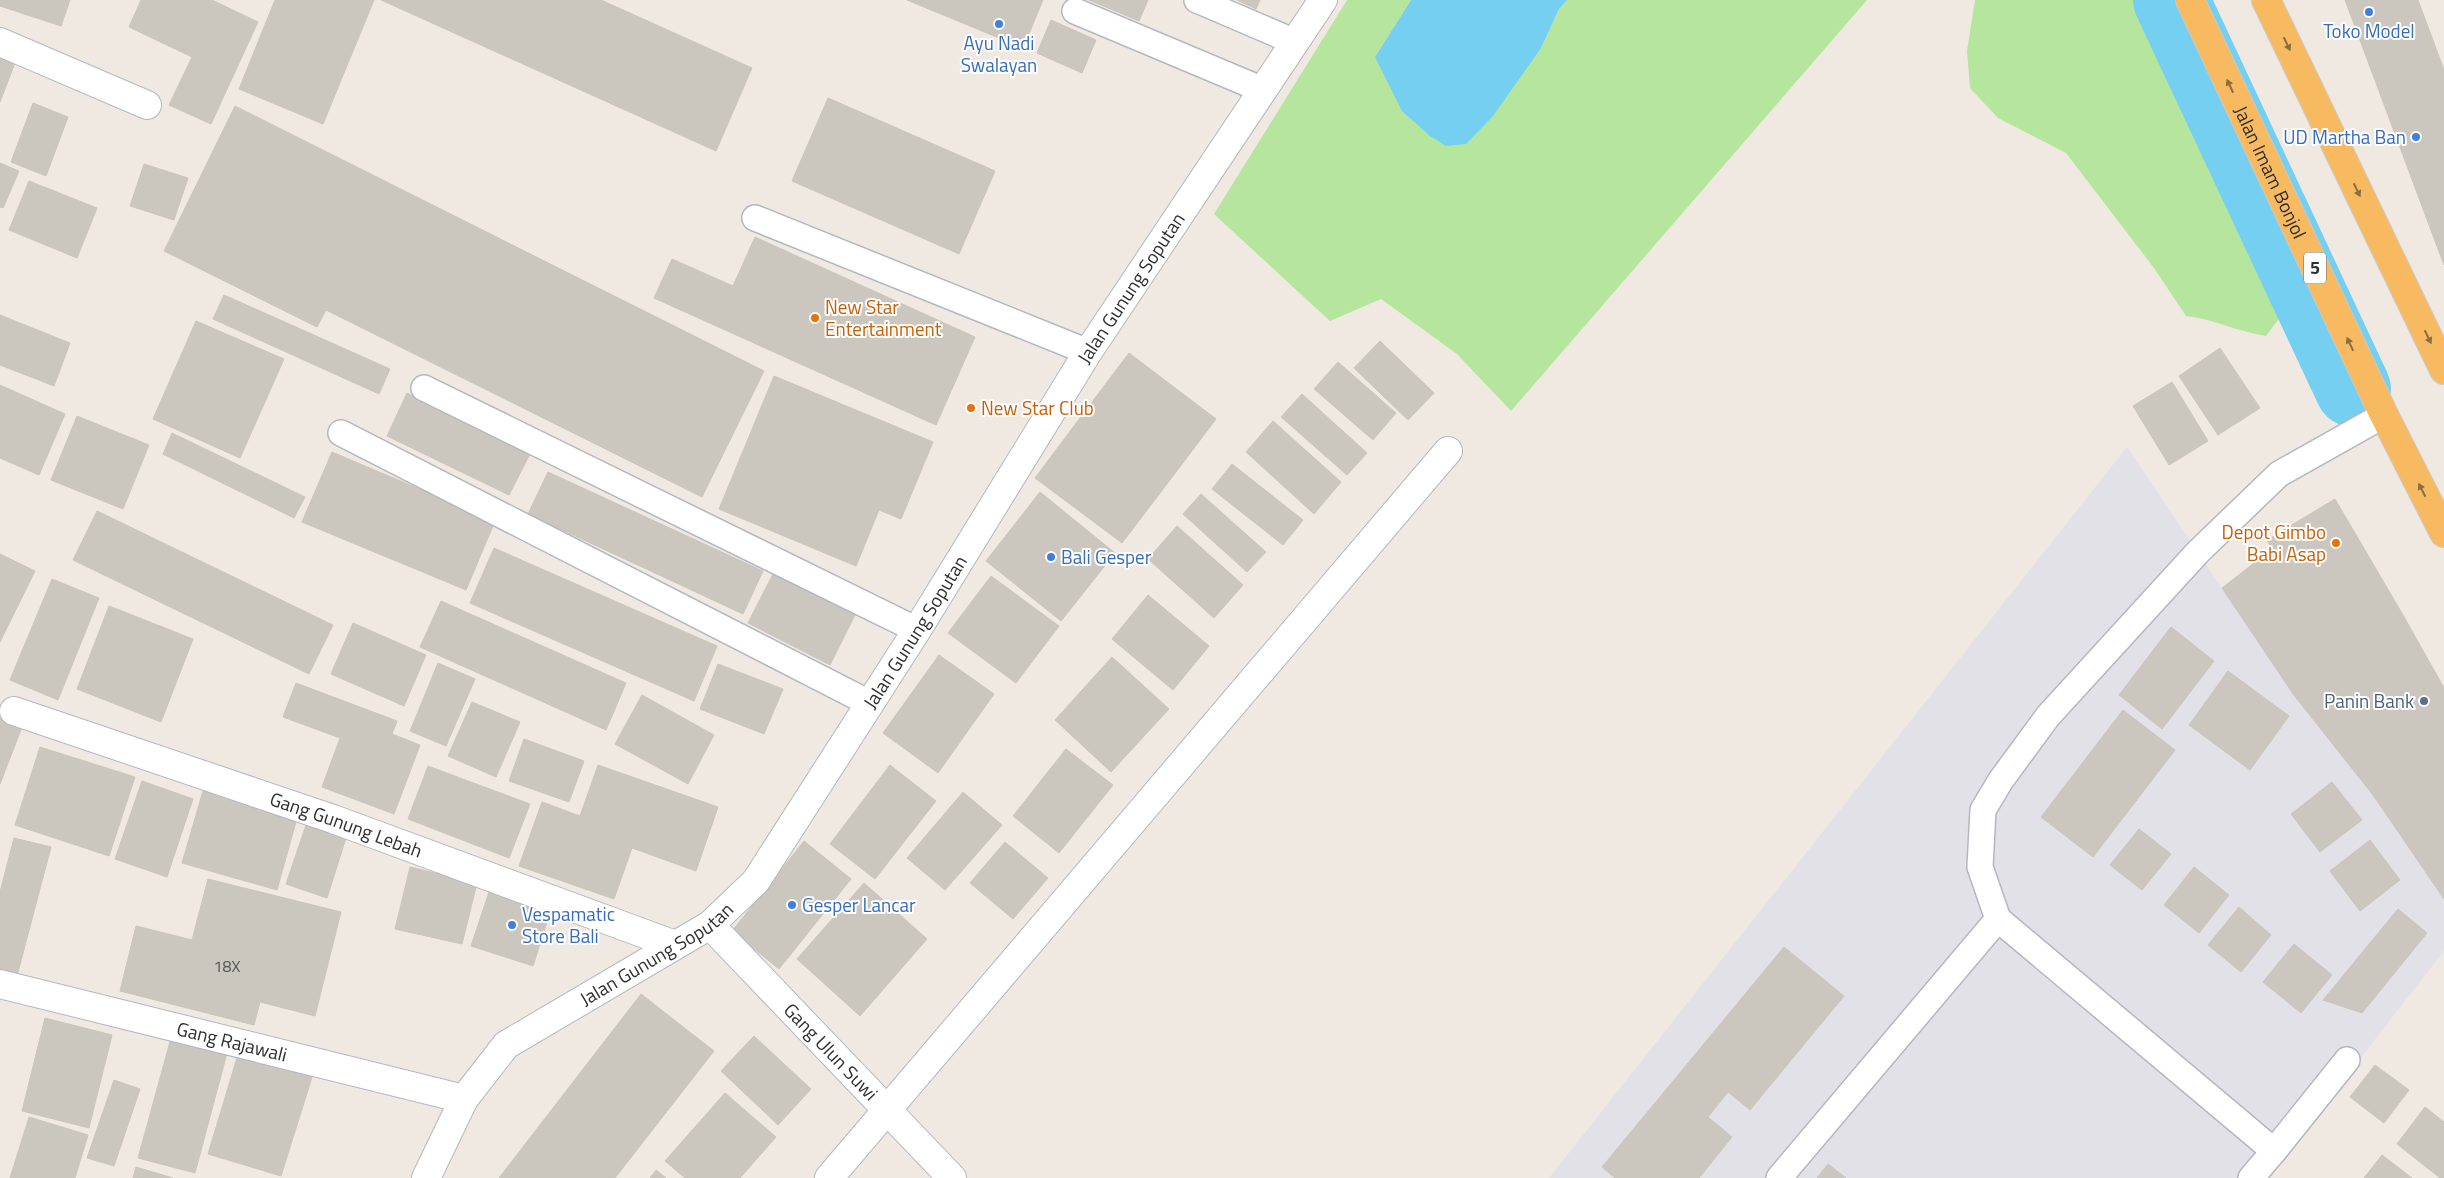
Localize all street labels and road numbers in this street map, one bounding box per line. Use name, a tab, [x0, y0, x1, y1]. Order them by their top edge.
street label: Jalan Imam Bonjol	[2227, 100, 2315, 243]
street label: Jalan Gunung Soputan	[1069, 206, 1191, 369]
road number: 5	[2304, 252, 2326, 284]
street label: Jalan Gunung Soputan	[855, 549, 974, 714]
street label: Gang Gunung Lebah	[266, 784, 427, 865]
street label: Jalan Gunung Soputan	[574, 895, 740, 1013]
street label: Gang Ulun Suwi	[777, 996, 885, 1107]
street label: Gang Rajawali	[174, 1013, 290, 1069]

